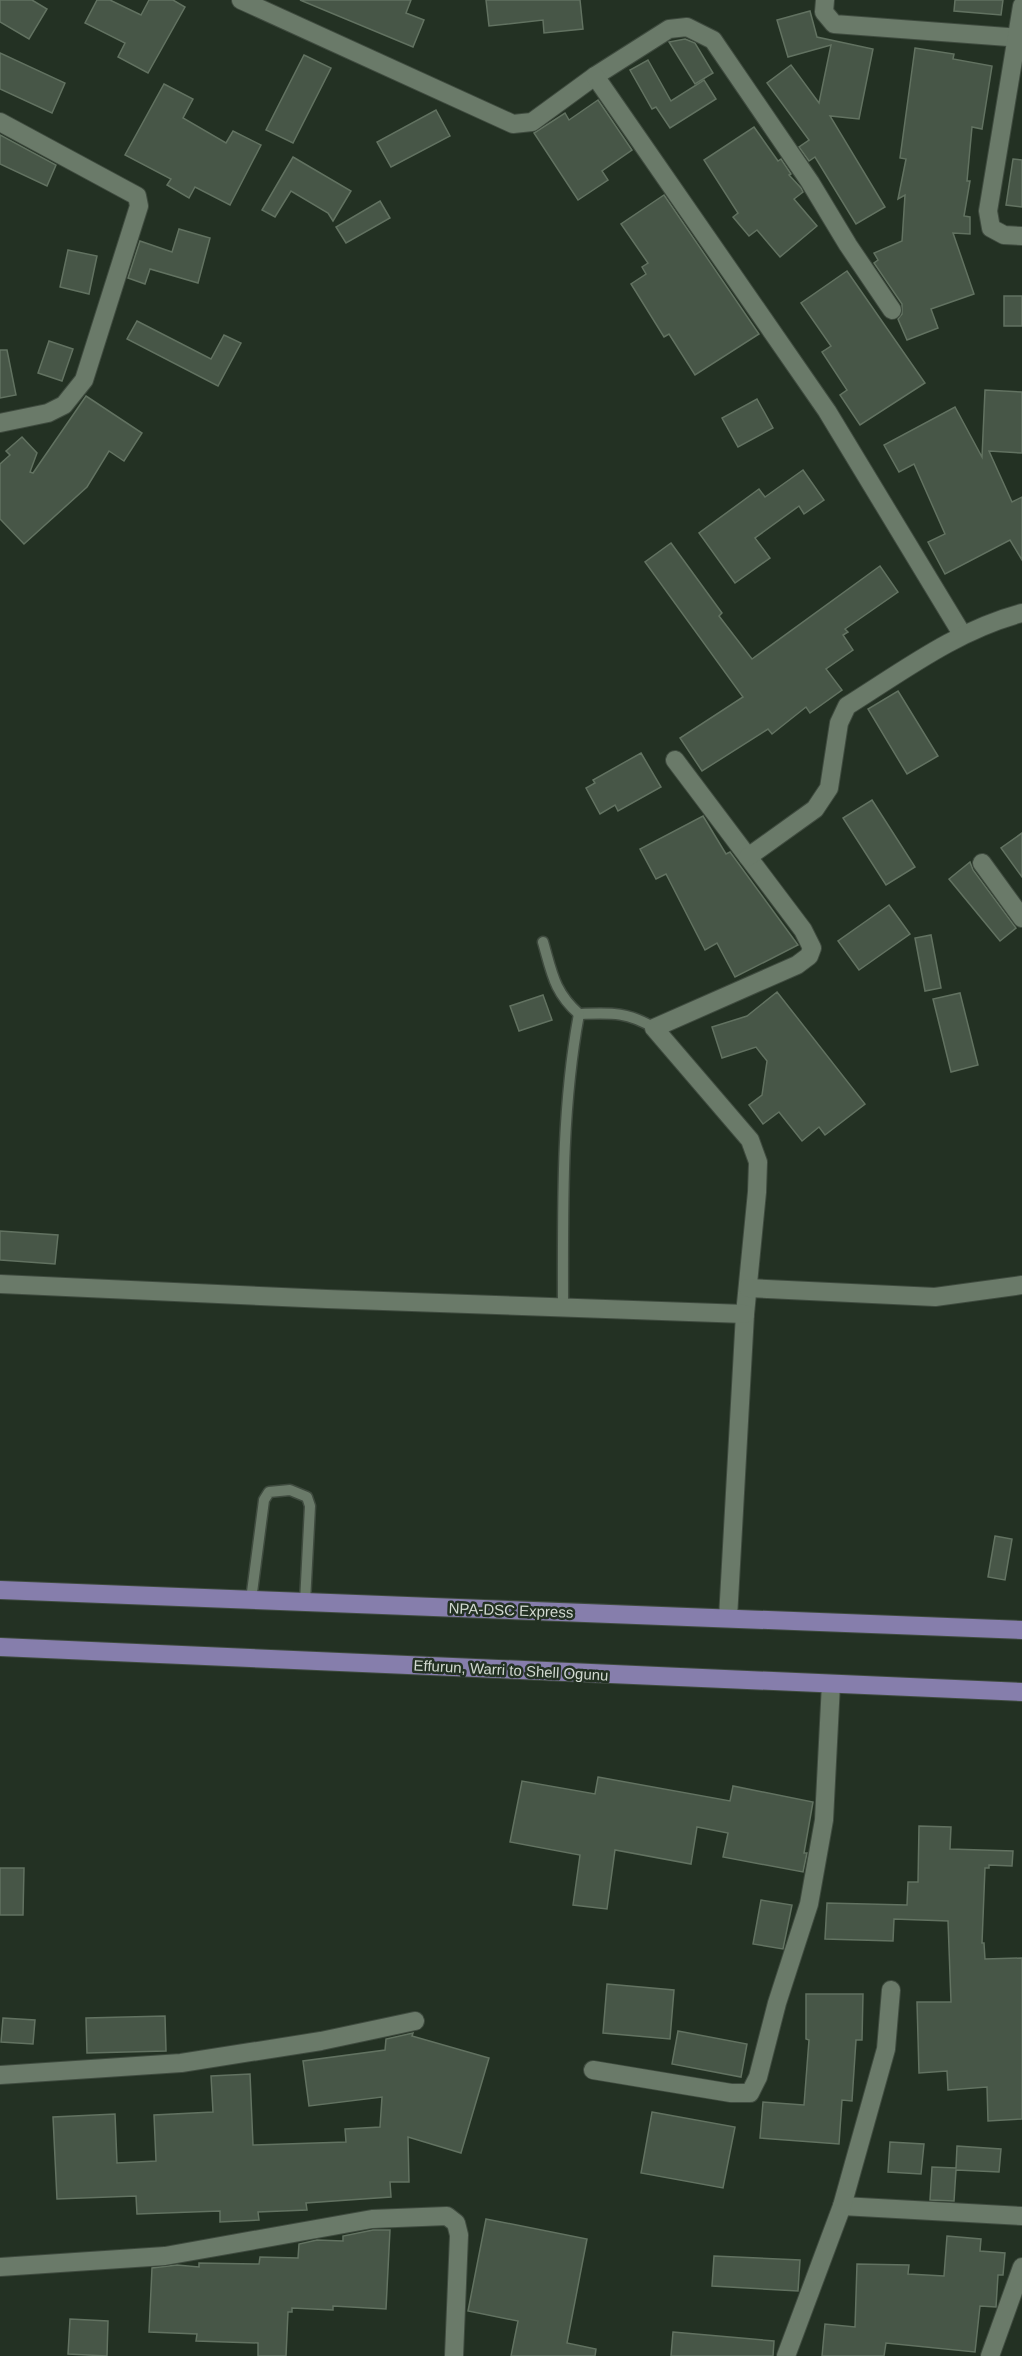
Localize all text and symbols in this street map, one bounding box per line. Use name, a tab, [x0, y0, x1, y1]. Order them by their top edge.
street label: NPA-DSC Express	[448, 1599, 574, 1621]
street label: Effurun, Warri to Shell Ogunu	[413, 1656, 609, 1684]

